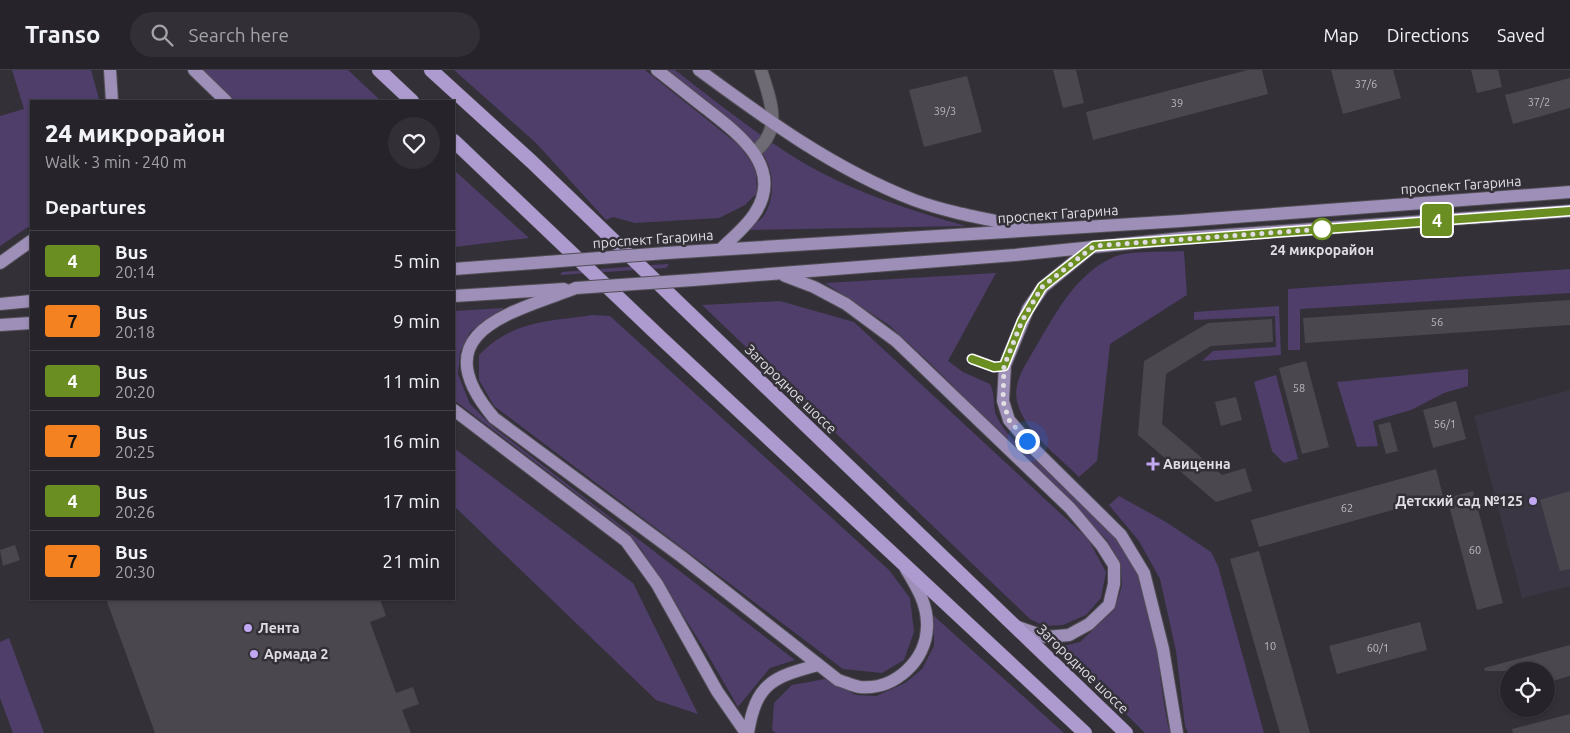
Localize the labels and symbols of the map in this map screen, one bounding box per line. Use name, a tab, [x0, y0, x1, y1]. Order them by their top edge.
house number: 37/6	[1355, 78, 1377, 90]
house number: 37/2	[1528, 96, 1550, 108]
house number: 39	[1171, 97, 1183, 109]
house number: 39/3	[934, 105, 956, 117]
street label: проспект Гагарина	[1400, 173, 1522, 197]
street label: проспект Гагарина	[997, 202, 1119, 226]
line badge: 4	[1421, 204, 1453, 236]
marker: 24 микрорайон	[1311, 218, 1333, 240]
street label: проспект Гагарина	[592, 227, 714, 251]
place label: 24 микрорайон	[1270, 242, 1374, 258]
house number: 56	[1431, 316, 1443, 328]
street label: Загородное шоссе	[742, 341, 840, 437]
house number: 58	[1293, 382, 1305, 394]
house number: 56/1	[1434, 418, 1456, 430]
your location	[1015, 429, 1040, 454]
place label: Авиценна	[1163, 456, 1231, 472]
marker: Авиценна	[1147, 458, 1159, 470]
place label: Детский сад №125	[1395, 493, 1523, 509]
marker: Детский сад №125	[1527, 495, 1539, 507]
house number: 62	[1341, 502, 1353, 514]
house number: 60	[1469, 544, 1481, 556]
place label: Лента	[258, 620, 300, 636]
street label: Загородное шоссе	[1034, 621, 1132, 717]
marker: Лента	[242, 622, 254, 634]
house number: 10	[1264, 640, 1276, 652]
house number: 60/1	[1367, 642, 1389, 654]
place label: Армада 2	[264, 646, 328, 662]
marker: Армада 2	[248, 648, 260, 660]

